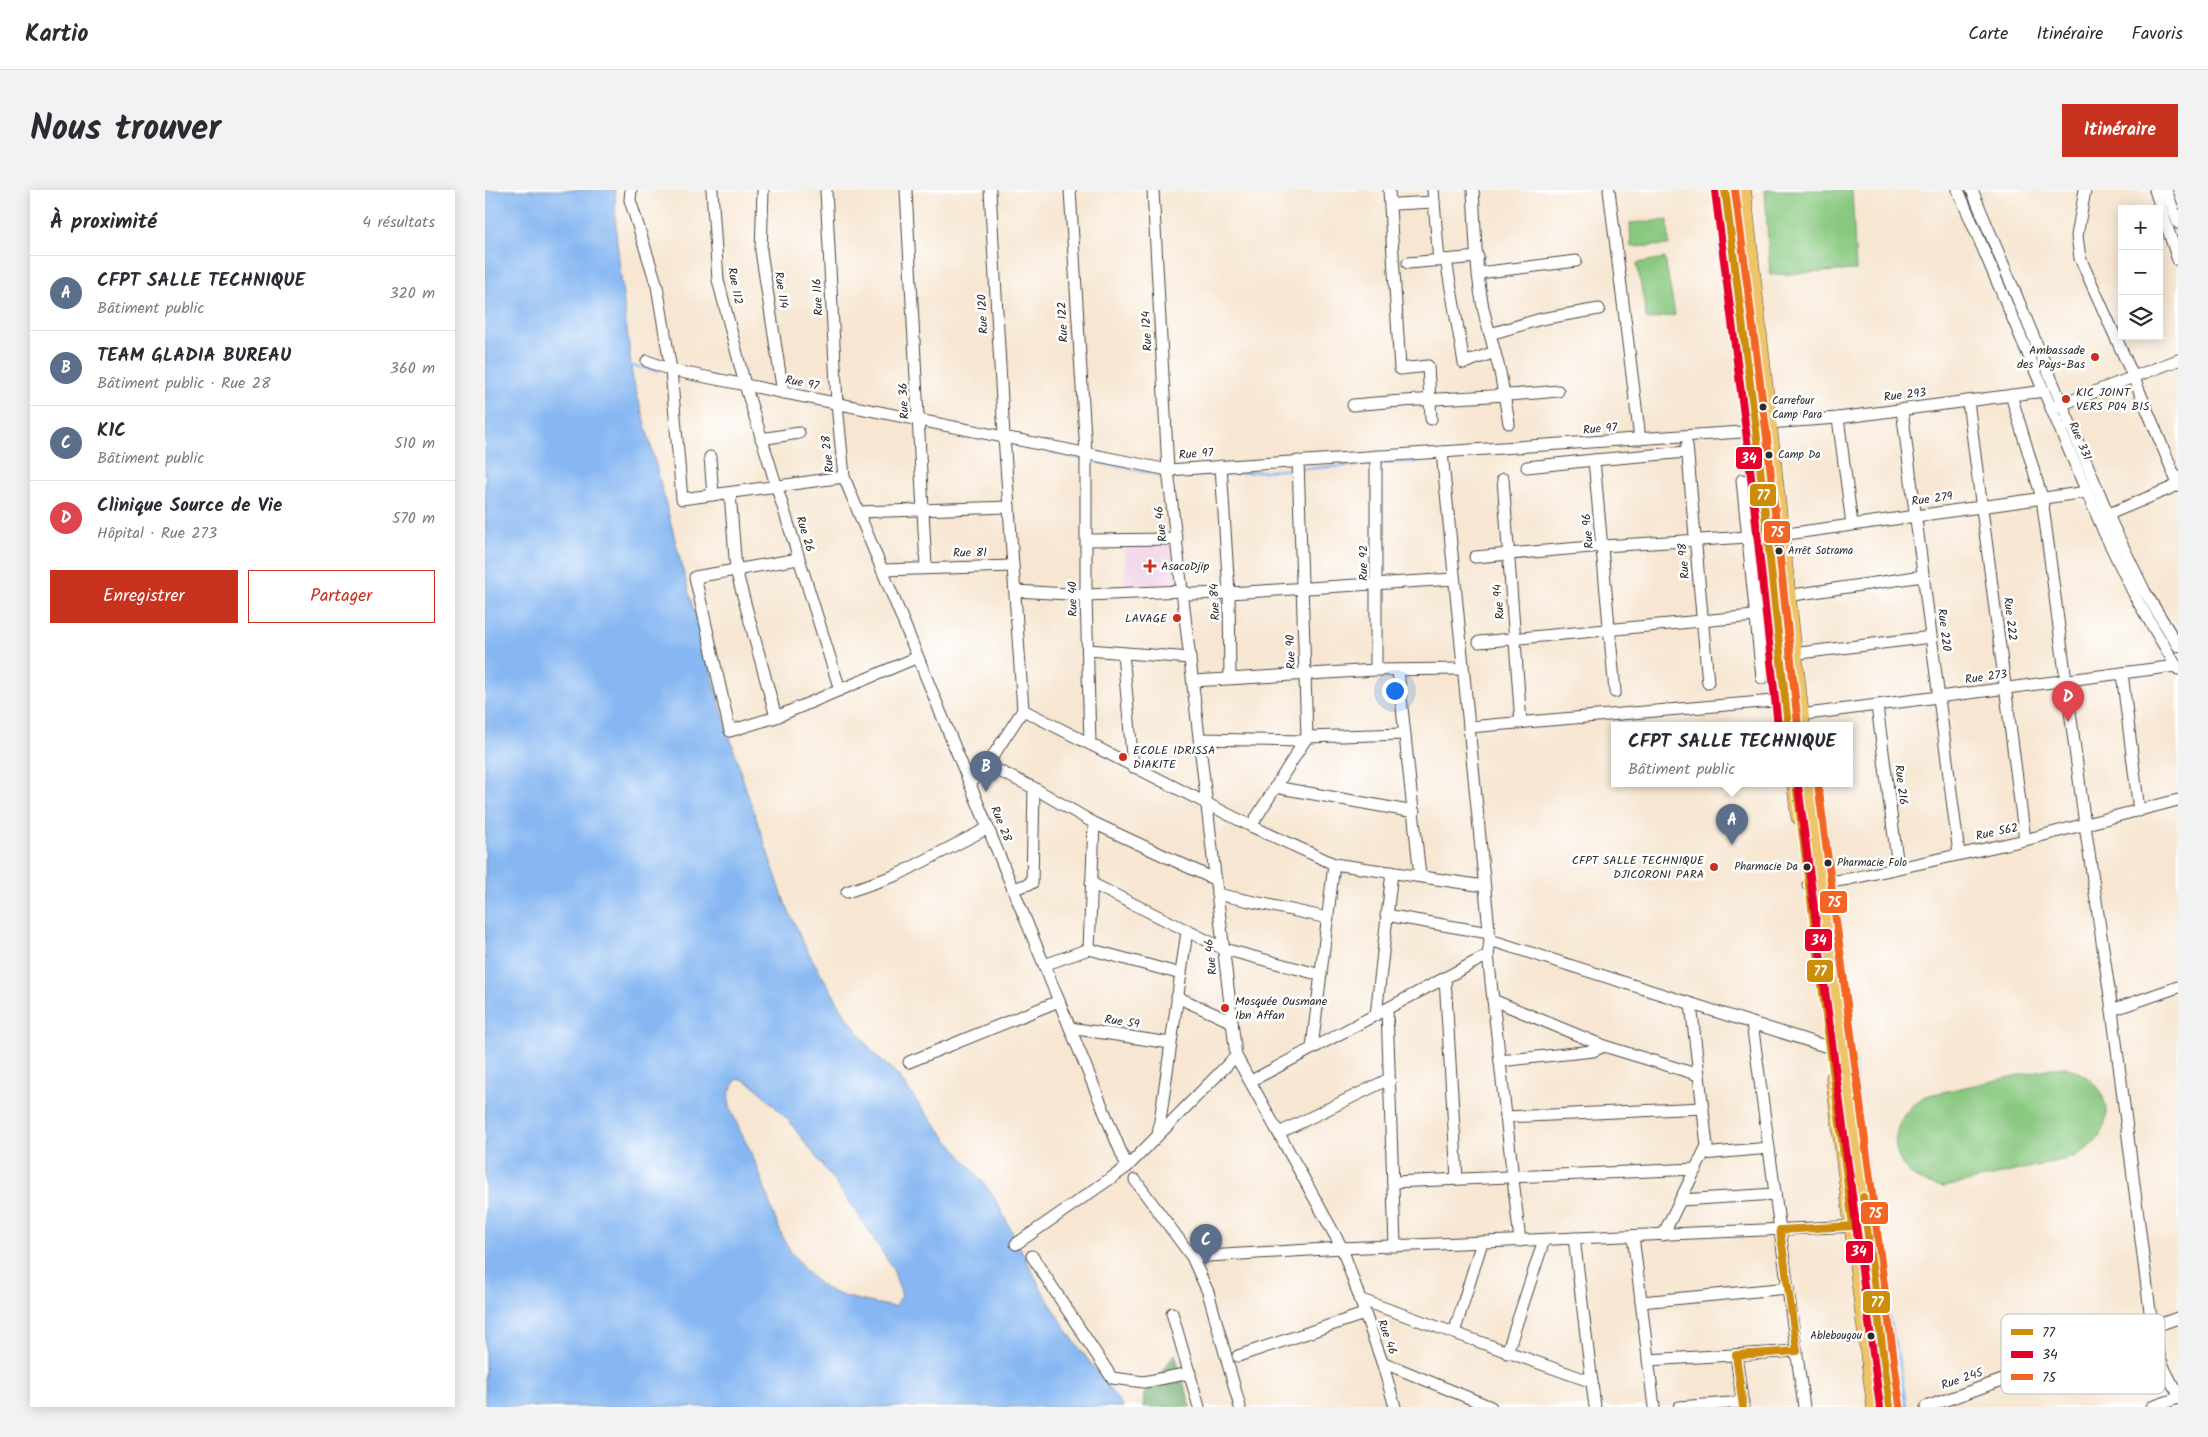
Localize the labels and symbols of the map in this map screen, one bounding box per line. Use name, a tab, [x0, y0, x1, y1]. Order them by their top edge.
street label: Rue 112	[722, 266, 748, 306]
street label: Rue 114	[769, 270, 793, 310]
street label: Rue 116	[808, 278, 828, 316]
street label: Rue 120	[972, 294, 994, 334]
street label: Rue 122	[1052, 301, 1074, 343]
street label: Rue 124	[1136, 310, 1158, 352]
place label: Ambassade des Pays-Bas	[2017, 341, 2086, 374]
marker: Ambassade des Pays-Bas	[2089, 351, 2101, 363]
street label: Rue 97	[783, 370, 821, 396]
street label: Rue 36	[894, 382, 914, 420]
street label: Rue 293	[1883, 383, 1927, 407]
place label: K1C JOINT VERS P04 BIS	[2076, 383, 2150, 416]
place label: Carrefour Camp Para	[1772, 392, 1822, 424]
marker: K1C JOINT VERS P04 BIS	[2060, 393, 2072, 405]
marker: Carrefour Camp Para	[1758, 402, 1768, 412]
street label: Rue 97	[1582, 418, 1618, 440]
street label: Rue 331	[2063, 419, 2097, 464]
street label: Rue 28	[817, 434, 839, 473]
street label: Rue 97	[1178, 443, 1214, 465]
line badge: 34	[1735, 446, 1763, 470]
place label: Camp Da	[1778, 446, 1820, 464]
text: 34	[1740, 448, 1757, 470]
marker: Camp Da	[1764, 450, 1774, 460]
line badge: 77	[1749, 483, 1777, 507]
text: 77	[1756, 485, 1770, 507]
street label: Rue 279	[1910, 487, 1954, 511]
street label: Rue 46	[1149, 505, 1173, 543]
street label: Rue 96	[1577, 512, 1599, 550]
street label: Rue 26	[791, 514, 819, 554]
line badge: 75	[1763, 520, 1791, 544]
text: 75	[1770, 522, 1786, 544]
street label: Rue 98	[1673, 541, 1695, 580]
place label: Arrêt Sotrama	[1788, 542, 1853, 560]
street label: Rue 81	[953, 543, 987, 563]
street label: Rue 92	[1354, 545, 1373, 581]
marker: Arrêt Sotrama	[1774, 546, 1784, 556]
place label: AsacoDjip	[1161, 557, 1209, 576]
marker: AsacoDjip	[1143, 559, 1157, 573]
street label: Rue 40	[1063, 581, 1083, 617]
street label: Rue 84	[1205, 583, 1225, 621]
street label: Rue 94	[1488, 583, 1510, 620]
street label: Rue 222	[1998, 596, 2022, 642]
street label: Rue 220	[1932, 608, 1956, 652]
place label: LAVAGE	[1125, 609, 1168, 628]
marker: LAVAGE	[1171, 612, 1183, 624]
street label: Rue 90	[1281, 634, 1301, 670]
street label: Rue 273	[1964, 665, 2008, 689]
your location	[1382, 678, 1408, 704]
pin: D	[2052, 681, 2084, 722]
place label: ECOLE IDRISSA DIAKITE	[1133, 741, 1215, 774]
pin: B	[970, 751, 1002, 792]
marker: ECOLE IDRISSA DIAKITE	[1117, 751, 1129, 763]
street label: Rue 216	[1889, 764, 1913, 806]
street label: Rue 28	[985, 803, 1017, 846]
pin: A	[1716, 804, 1748, 845]
street label: Rue 562	[1974, 818, 2020, 846]
place label: CFPT SALLE TECHNIQUE DJICORONI PARA	[1572, 851, 1705, 884]
place label: Pharmacie Folo	[1837, 854, 1907, 872]
place label: Pharmacie Da	[1734, 858, 1798, 876]
marker: Pharmacie Folo	[1823, 858, 1833, 868]
marker: CFPT SALLE TECHNIQUE DJICORONI PARA	[1708, 861, 1720, 873]
marker: Pharmacie Da	[1802, 862, 1812, 872]
line badge: 75	[1819, 890, 1848, 914]
text: 75	[1827, 892, 1843, 914]
line badge: 34	[1804, 928, 1833, 952]
text: 34	[1810, 930, 1827, 952]
street label: Rue 46	[1199, 938, 1223, 976]
line badge: 77	[1806, 959, 1834, 983]
text: 77	[1813, 961, 1827, 983]
place label: Mosquée Ousmane Ibn Affan	[1235, 992, 1328, 1025]
marker: Mosquée Ousmane Ibn Affan	[1219, 1002, 1231, 1014]
street label: Rue 59	[1103, 1010, 1141, 1034]
line badge: 75	[1860, 1201, 1889, 1225]
text: 75	[1868, 1203, 1884, 1225]
pin: C	[1190, 1224, 1222, 1265]
line badge: 34	[1845, 1240, 1874, 1264]
text: 34	[1850, 1241, 1867, 1263]
line badge: 77	[1862, 1290, 1891, 1314]
text: 77	[1870, 1292, 1884, 1314]
legend	[2001, 1314, 2165, 1394]
street label: Rue 46	[1372, 1317, 1402, 1357]
text: 77	[2042, 1322, 2055, 1344]
place label: Ablebougou	[1810, 1327, 1863, 1345]
marker: Ablebougou	[1866, 1331, 1876, 1341]
text: 34	[2042, 1344, 2058, 1366]
street label: Rue 245	[1939, 1363, 1987, 1395]
text: 75	[2042, 1367, 2057, 1389]

